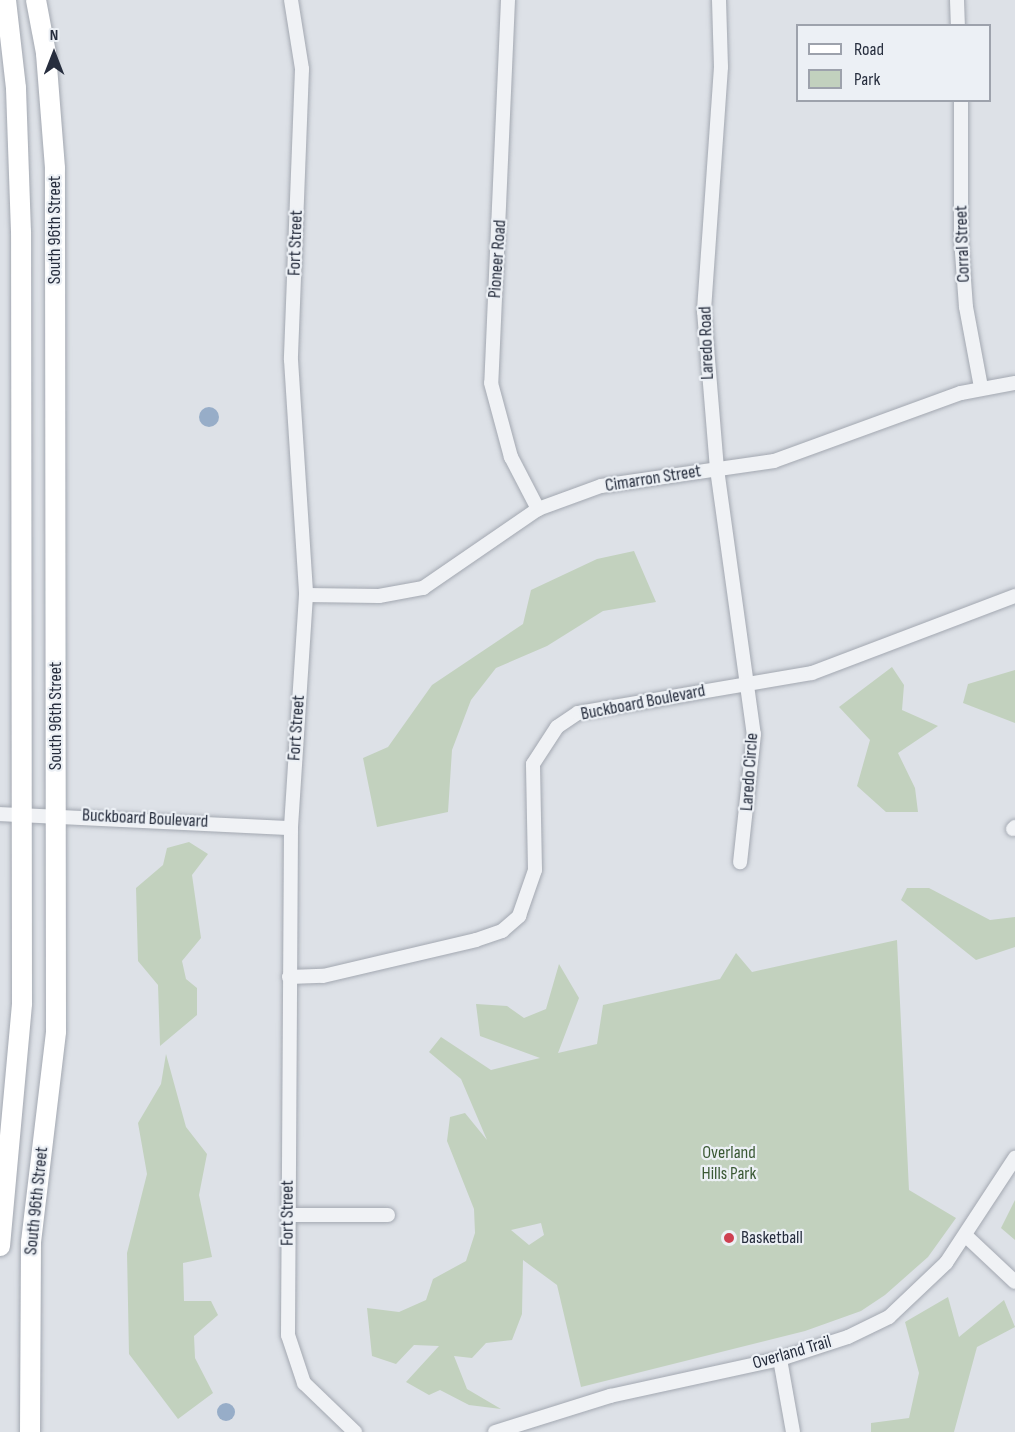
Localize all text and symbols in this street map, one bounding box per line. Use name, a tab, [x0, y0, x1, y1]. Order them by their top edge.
north arrow	[24, 24, 84, 84]
legend	[796, 24, 991, 102]
text: N	[50, 26, 58, 45]
text: Road	[854, 39, 884, 60]
text: Park	[854, 69, 880, 90]
street label: South 96th Street	[44, 176, 66, 284]
street label: Corral Street	[951, 205, 975, 283]
street label: Fort Street	[284, 210, 308, 276]
street label: Pioneer Road	[484, 219, 512, 299]
street label: Laredo Road	[695, 306, 719, 380]
street label: Cimarron Street	[604, 461, 702, 497]
street label: South 96th Street	[45, 662, 67, 770]
street label: Buckboard Boulevard	[579, 680, 707, 726]
street label: Fort Street	[284, 694, 310, 762]
street label: Laredo Circle	[736, 732, 764, 812]
street label: Buckboard Boulevard	[81, 805, 209, 833]
park label: Overland Hills Park	[702, 1143, 756, 1186]
street label: South 96th Street	[21, 1146, 53, 1256]
street label: Fort Street	[277, 1180, 299, 1246]
place label: Basketball	[741, 1227, 803, 1249]
marker: Basketball	[722, 1231, 736, 1245]
street label: Overland Trail	[750, 1331, 834, 1375]

